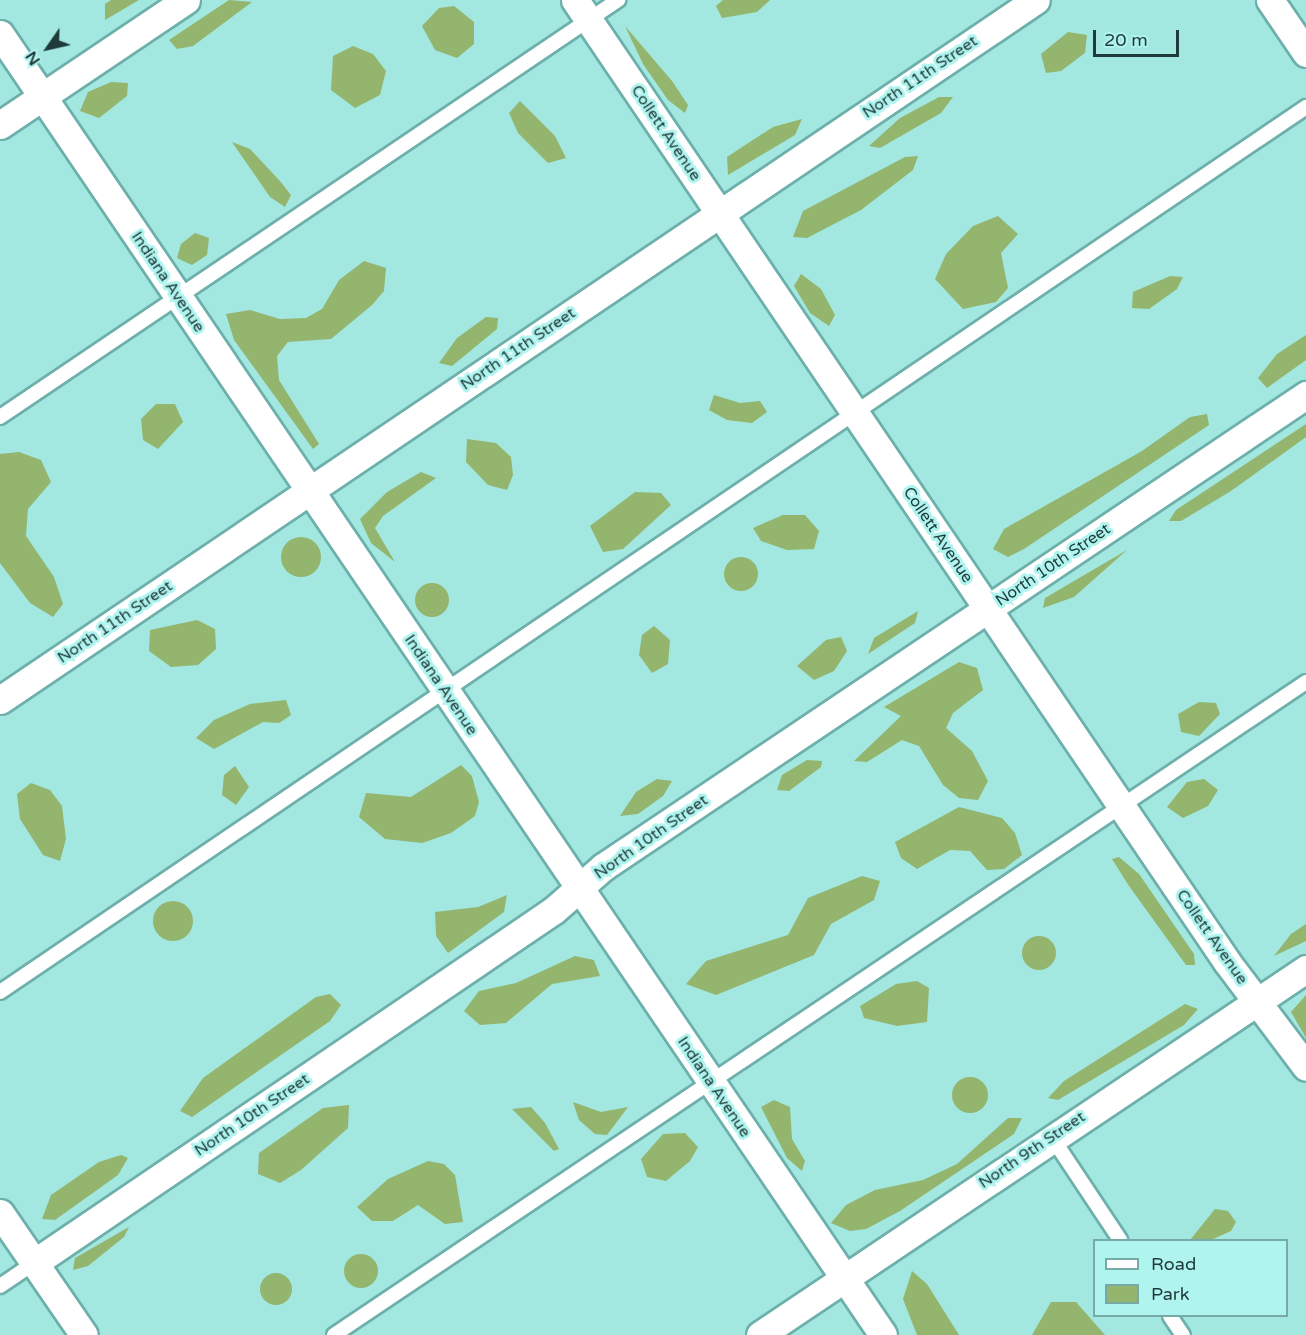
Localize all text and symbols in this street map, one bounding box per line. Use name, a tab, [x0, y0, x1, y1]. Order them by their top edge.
north arrow	[18, 18, 78, 78]
scale bar	[1096, 18, 1182, 56]
text: 20 m	[1104, 29, 1148, 51]
street label: North 11th Street	[859, 31, 981, 123]
text: N	[21, 47, 45, 69]
street label: Collett Avenue	[627, 82, 705, 184]
street label: Indiana Avenue	[127, 228, 209, 336]
street label: North 11th Street	[457, 303, 579, 395]
street label: Collett Avenue	[899, 484, 977, 586]
street label: North 10th Street	[992, 519, 1114, 611]
street label: North 11th Street	[54, 576, 176, 668]
street label: Indiana Avenue	[400, 631, 482, 739]
street label: North 10th Street	[590, 791, 712, 883]
street label: Collett Avenue	[1172, 886, 1252, 988]
street label: Indiana Avenue	[673, 1033, 755, 1141]
street label: North 10th Street	[191, 1069, 313, 1161]
street label: North 9th Street	[975, 1107, 1089, 1193]
legend	[1093, 1239, 1288, 1317]
text: Road	[1151, 1253, 1196, 1275]
text: Park	[1151, 1283, 1189, 1305]

